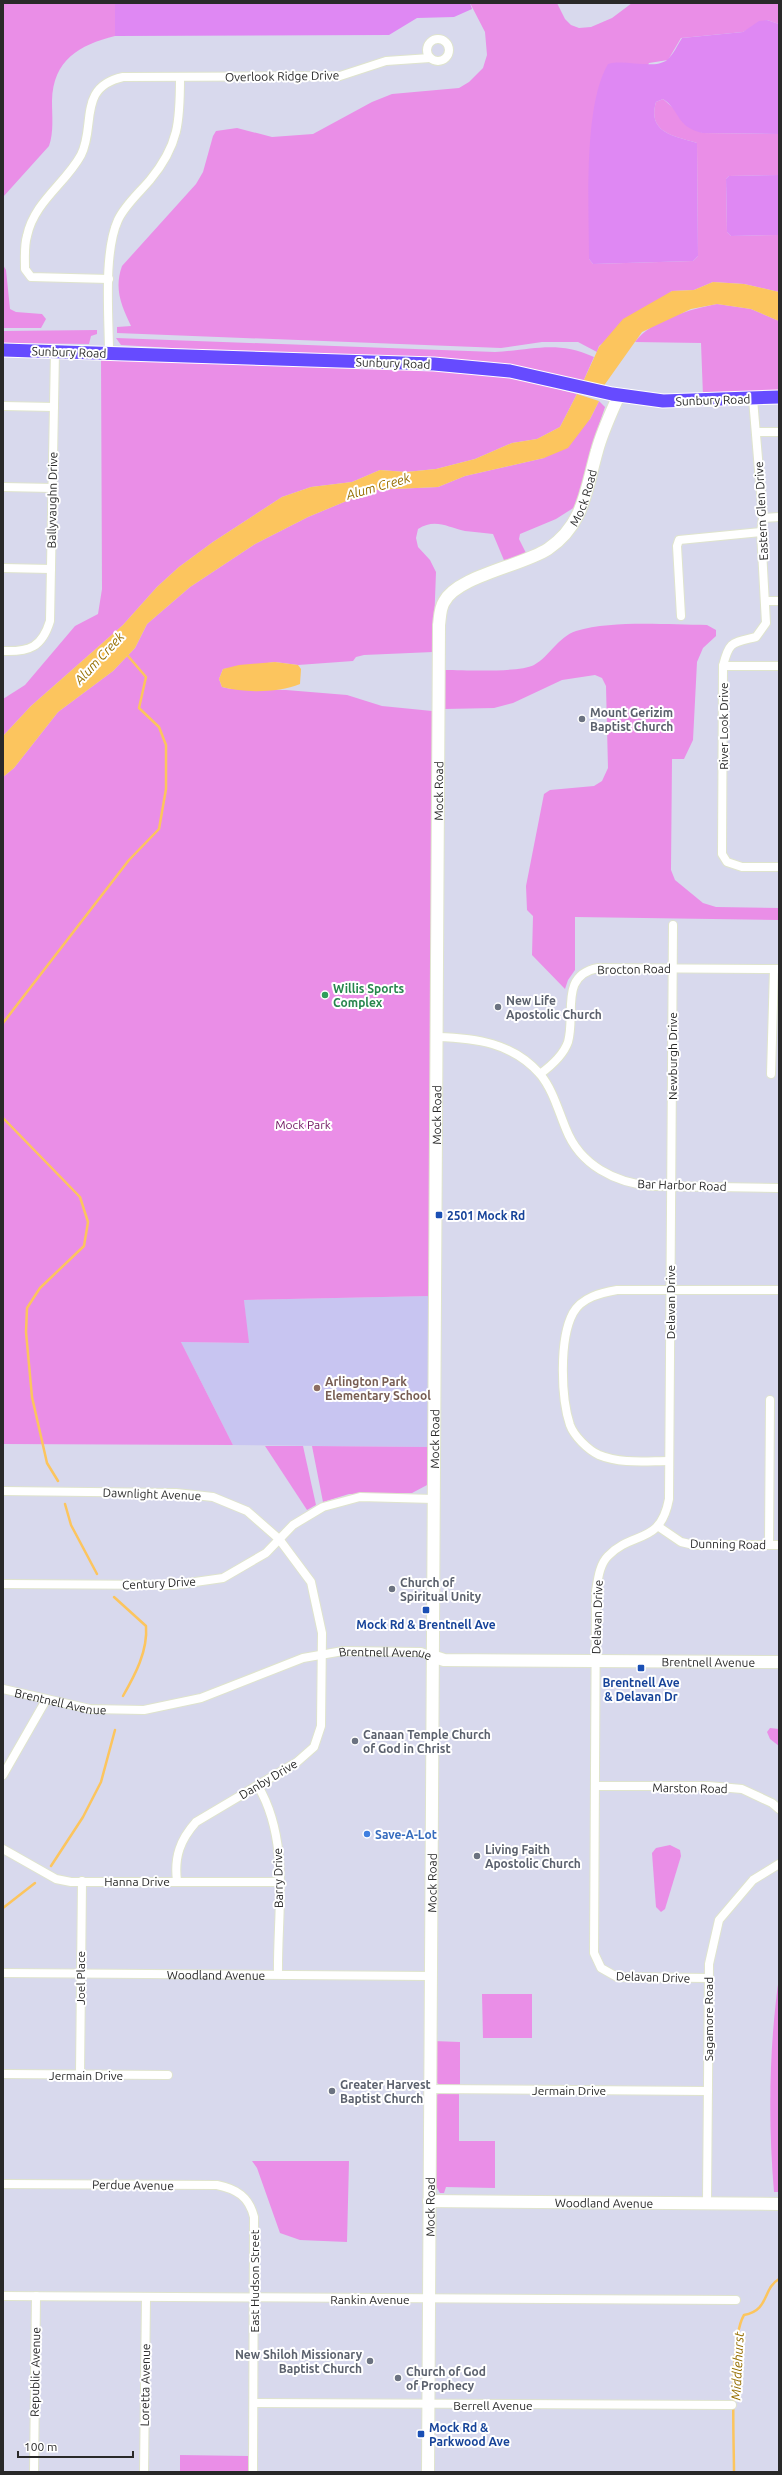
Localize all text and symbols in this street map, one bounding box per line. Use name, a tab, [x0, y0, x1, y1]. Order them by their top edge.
street label: Overlook Ridge Drive	[225, 69, 339, 83]
street label: Sunbury Road	[31, 344, 107, 360]
street label: Sunbury Road	[355, 355, 431, 371]
street label: Sunbury Road	[675, 392, 751, 408]
street label: Ballyvaughn Drive	[45, 452, 59, 548]
street label: Eastern Glen Drive	[752, 461, 770, 561]
street label: Mock Road	[566, 468, 598, 528]
water label: Alum Creek	[344, 470, 412, 502]
water label: Alum Creek	[71, 629, 127, 687]
street label: River Look Drive	[717, 682, 730, 770]
place label: Mount Gerizim Baptist Church	[590, 706, 673, 733]
marker: Mount Gerizim Baptist Church	[577, 714, 587, 724]
street label: Mock Road	[431, 761, 445, 821]
street label: Brocton Road	[597, 962, 671, 976]
place label: Willis Sports Complex	[333, 982, 405, 1009]
marker: Willis Sports Complex	[320, 990, 330, 1000]
place label: New Life Apostolic Church	[506, 994, 602, 1021]
marker: New Life Apostolic Church	[493, 1002, 503, 1012]
street label: Newburgh Drive	[666, 1012, 679, 1100]
street label: Mock Road	[429, 1085, 443, 1145]
park label: Mock Park	[275, 1118, 331, 1131]
street label: Bar Harbor Road	[637, 1177, 727, 1193]
place label: 2501 Mock Rd	[447, 1209, 525, 1222]
marker: 2501 Mock Rd	[434, 1210, 444, 1220]
street label: Delavan Drive	[664, 1265, 677, 1339]
place label: Arlington Park Elementary School	[325, 1375, 431, 1402]
marker: Arlington Park Elementary School	[312, 1383, 322, 1393]
street label: Mock Road	[427, 1409, 441, 1469]
street label: Dawnlight Avenue	[103, 1486, 201, 1502]
street label: Dunning Road	[690, 1537, 766, 1551]
street label: Century Drive	[122, 1575, 196, 1591]
place label: Church of Spiritual Unity	[400, 1576, 482, 1603]
street label: Delavan Drive	[589, 1580, 605, 1654]
marker: Church of Spiritual Unity	[387, 1584, 397, 1594]
marker: Mock Rd & Brentnell Ave	[421, 1605, 431, 1615]
place label: Mock Rd & Brentnell Ave	[356, 1618, 496, 1631]
street label: Brentnell Avenue	[338, 1644, 434, 1662]
street label: Brentnell Avenue	[662, 1655, 755, 1668]
marker: Brentnell Ave & Delavan Dr	[636, 1663, 646, 1673]
place label: Brentnell Ave & Delavan Dr	[602, 1676, 680, 1703]
street label: Brentnell Avenue	[14, 1685, 107, 1716]
place label: Canaan Temple Church of God in Christ	[363, 1728, 491, 1755]
marker: Canaan Temple Church of God in Christ	[350, 1736, 360, 1746]
street label: Danby Drive	[237, 1757, 299, 1801]
street label: Marston Road	[652, 1781, 728, 1795]
place label: Save-A-Lot	[375, 1828, 437, 1841]
marker: Save-A-Lot	[362, 1829, 372, 1839]
place label: Living Faith Apostolic Church	[485, 1843, 581, 1870]
street label: Barry Drive	[271, 1848, 285, 1908]
marker: Living Faith Apostolic Church	[472, 1851, 482, 1861]
street label: Mock Road	[425, 1853, 438, 1913]
street label: Hanna Drive	[104, 1875, 170, 1888]
street label: Joel Place	[74, 1951, 87, 2005]
street label: Woodland Avenue	[167, 1968, 265, 1981]
street label: Delavan Drive	[616, 1969, 690, 1985]
street label: Sagamore Road	[702, 1977, 715, 2061]
street label: Jermain Drive	[49, 2069, 123, 2082]
place label: Greater Harvest Baptist Church	[340, 2078, 431, 2105]
street label: Jermain Drive	[532, 2084, 606, 2097]
marker: Greater Harvest Baptist Church	[327, 2086, 337, 2096]
street label: Mock Road	[423, 2177, 436, 2237]
street label: Perdue Avenue	[92, 2178, 174, 2192]
street label: Woodland Avenue	[555, 2196, 653, 2209]
street label: East Hudson Street	[248, 2229, 261, 2333]
street label: Rankin Avenue	[330, 2293, 410, 2306]
street label: Republic Avenue	[28, 2327, 42, 2417]
water label: Middlehurst	[728, 2330, 746, 2401]
street label: Loretta Avenue	[138, 2343, 152, 2427]
place label: New Shiloh Missionary Baptist Church	[235, 2348, 363, 2375]
marker: New Shiloh Missionary Baptist Church	[365, 2356, 375, 2366]
place label: Church of God of Prophecy	[406, 2365, 486, 2392]
marker: Church of God of Prophecy	[393, 2373, 403, 2383]
street label: Berrell Avenue	[453, 2399, 533, 2412]
place label: Mock Rd & Parkwood Ave	[429, 2421, 510, 2448]
marker: Mock Rd & Parkwood Ave	[416, 2429, 426, 2439]
scale bar	[18, 2433, 133, 2459]
text: 100 m	[24, 2440, 57, 2453]

